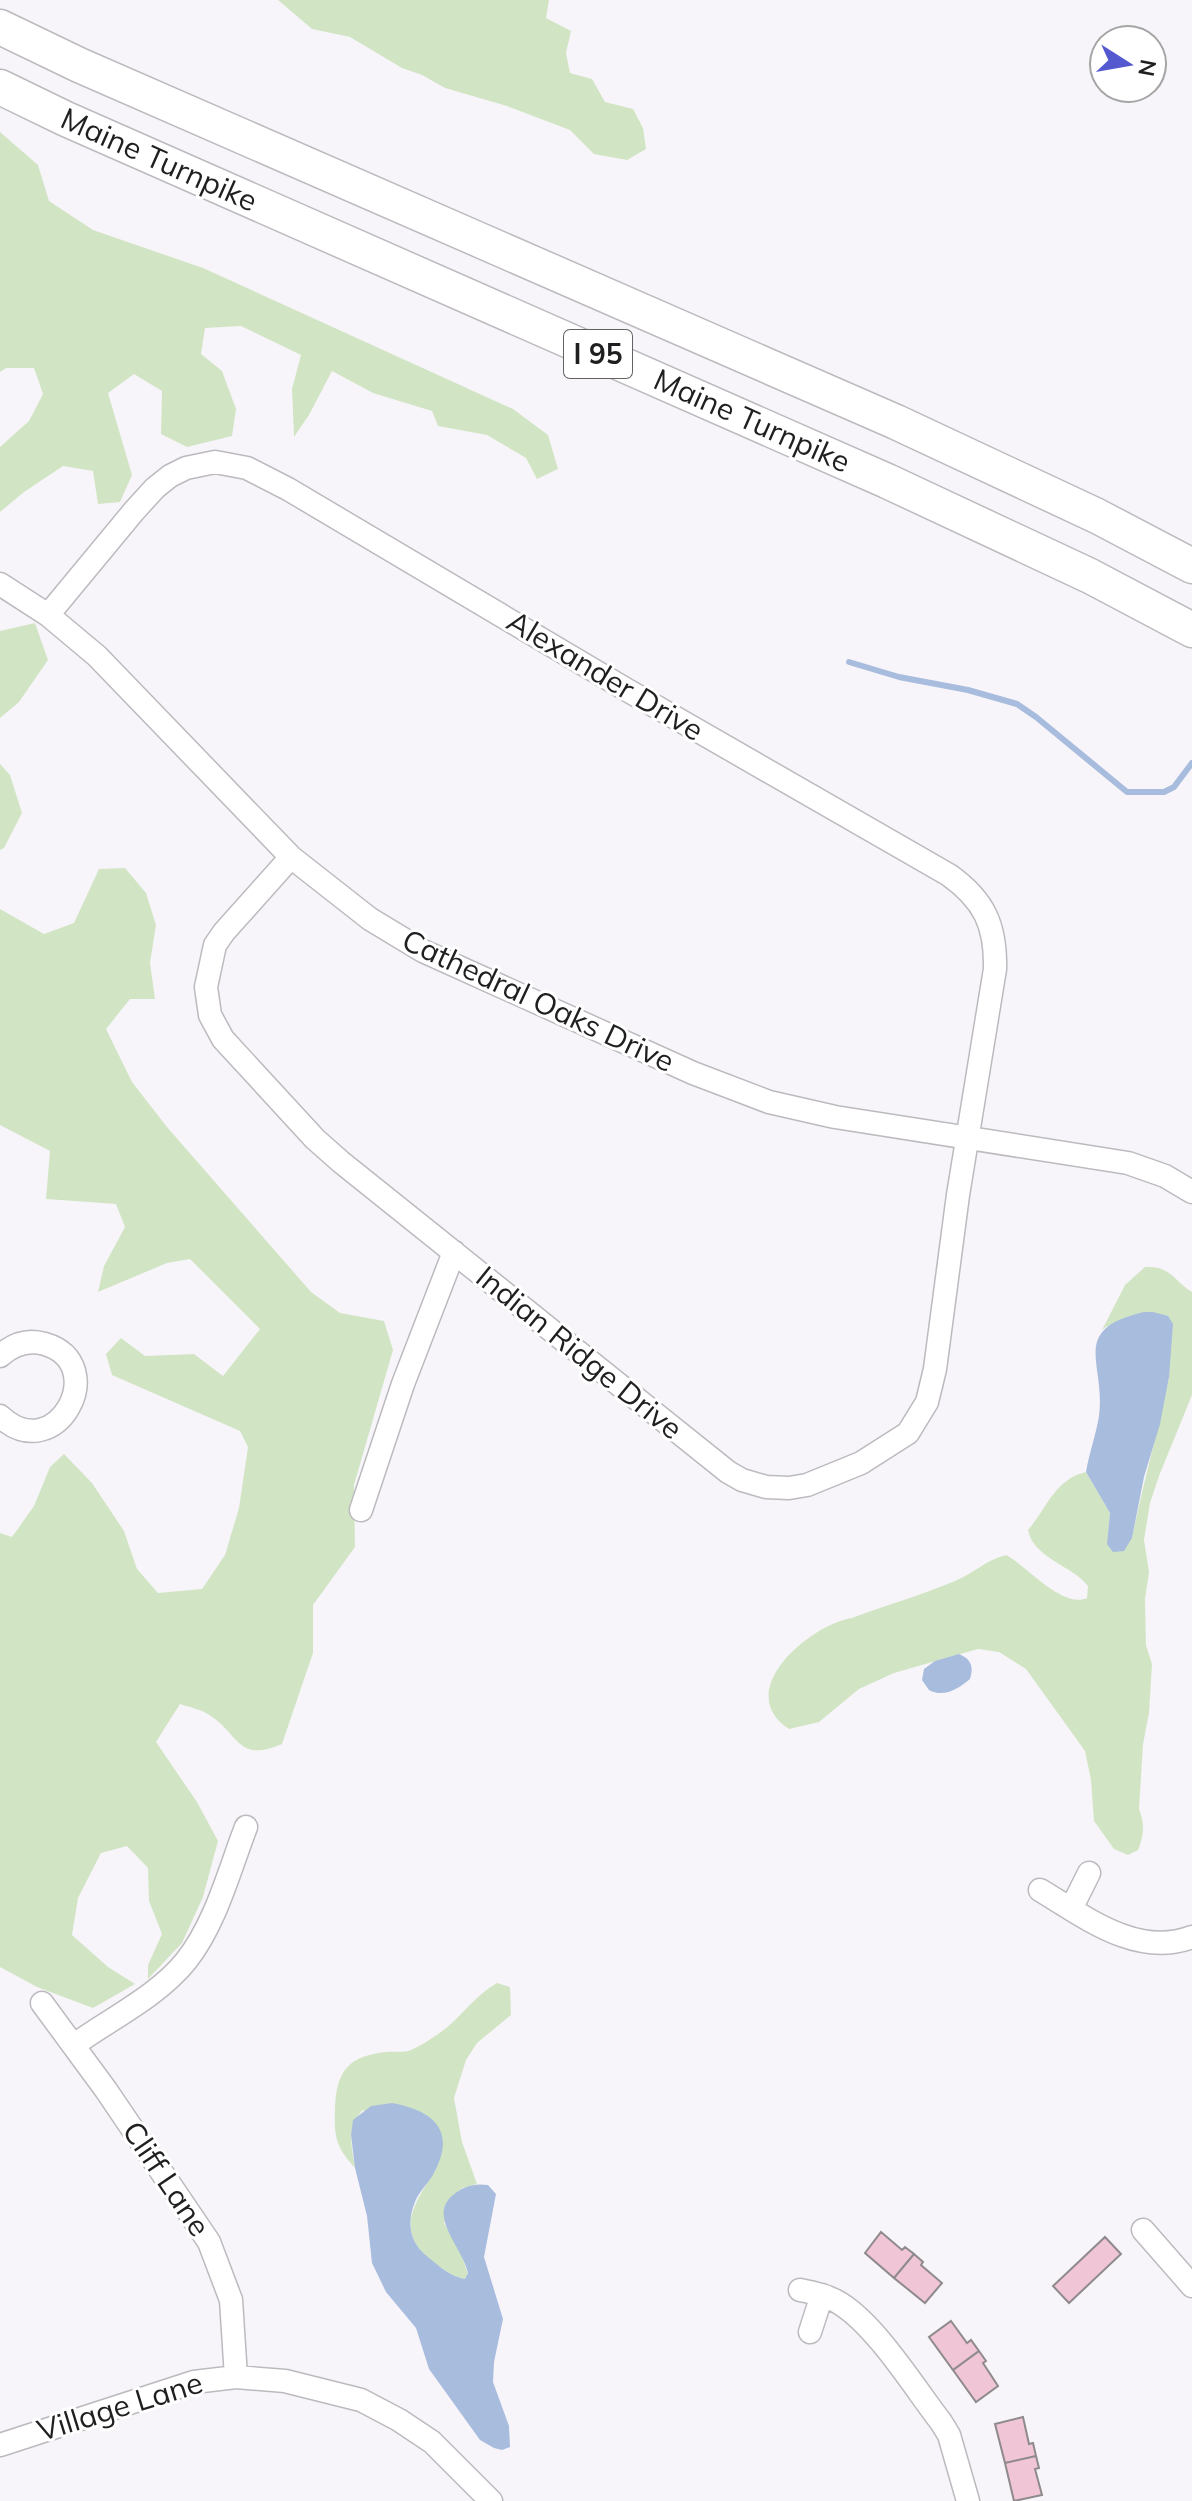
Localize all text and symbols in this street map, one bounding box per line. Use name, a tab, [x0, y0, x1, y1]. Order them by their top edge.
north arrow	[1088, 24, 1168, 104]
text: N	[1132, 57, 1163, 79]
street label: Maine Turnpike	[55, 99, 263, 219]
road number: I 95	[564, 330, 632, 378]
street label: Maine Turnpike	[648, 360, 856, 480]
street label: Alexander Drive	[500, 602, 711, 749]
street label: Cathedral Oaks Drive	[396, 920, 680, 1080]
street label: Indian Ridge Drive	[469, 1257, 690, 1447]
street label: Cliff Lane	[115, 2114, 219, 2243]
street label: Village Lane	[32, 2363, 207, 2449]

